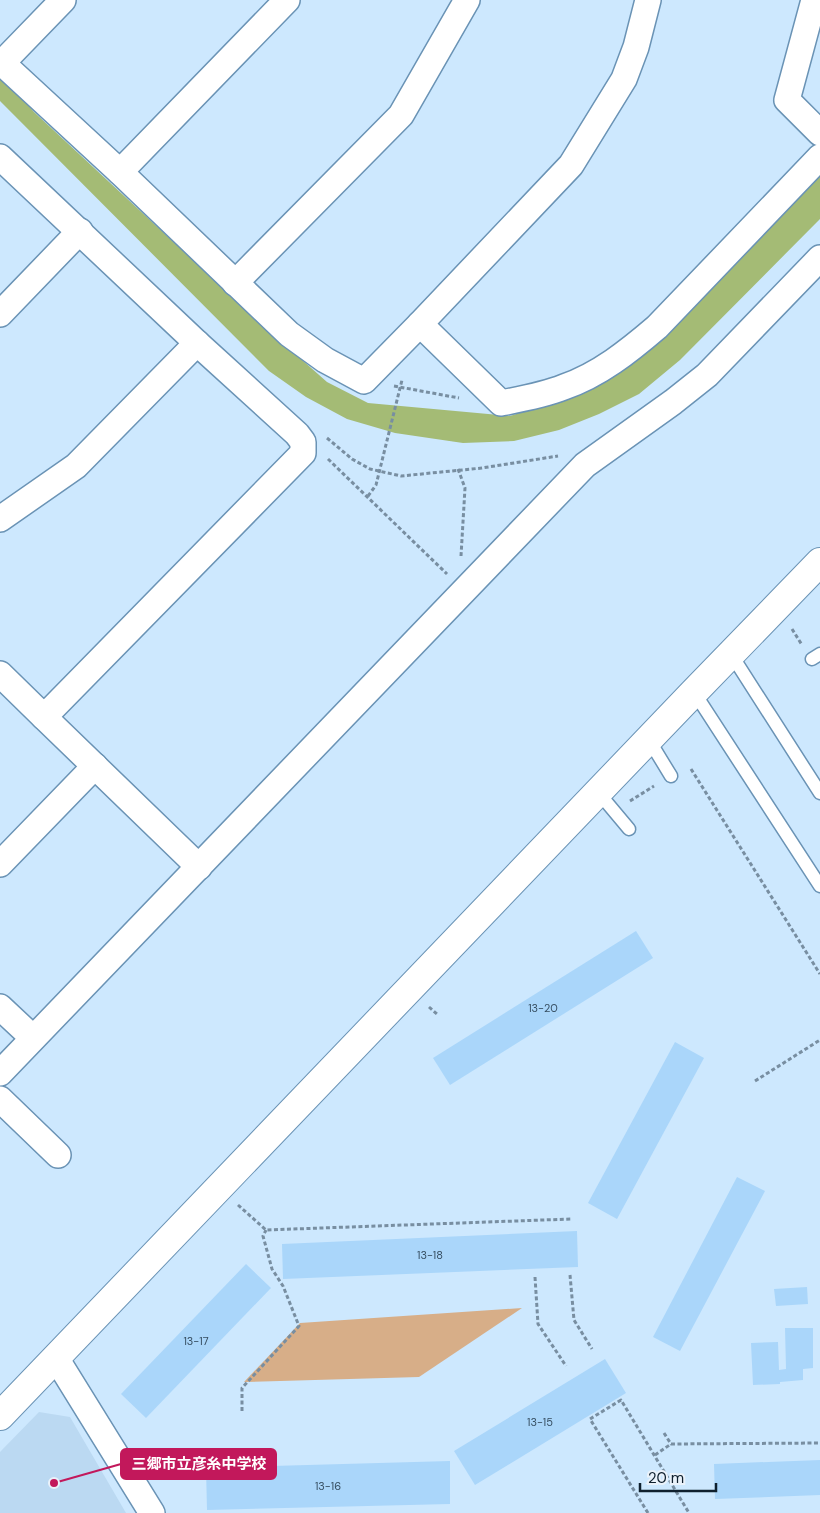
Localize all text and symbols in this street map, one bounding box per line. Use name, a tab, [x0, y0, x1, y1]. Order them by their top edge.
house number: 13-20	[528, 1001, 558, 1015]
house number: 13-18	[417, 1248, 443, 1262]
house number: 13-17	[183, 1334, 209, 1348]
house number: 13-15	[527, 1415, 553, 1429]
callout: 三郷市立彦糸中学校	[121, 1449, 276, 1479]
text: 三郷市立彦糸中学校	[131, 1454, 267, 1474]
scale bar	[640, 1460, 716, 1492]
text: 20 m	[648, 1468, 684, 1488]
house number: 13-16	[315, 1479, 341, 1493]

